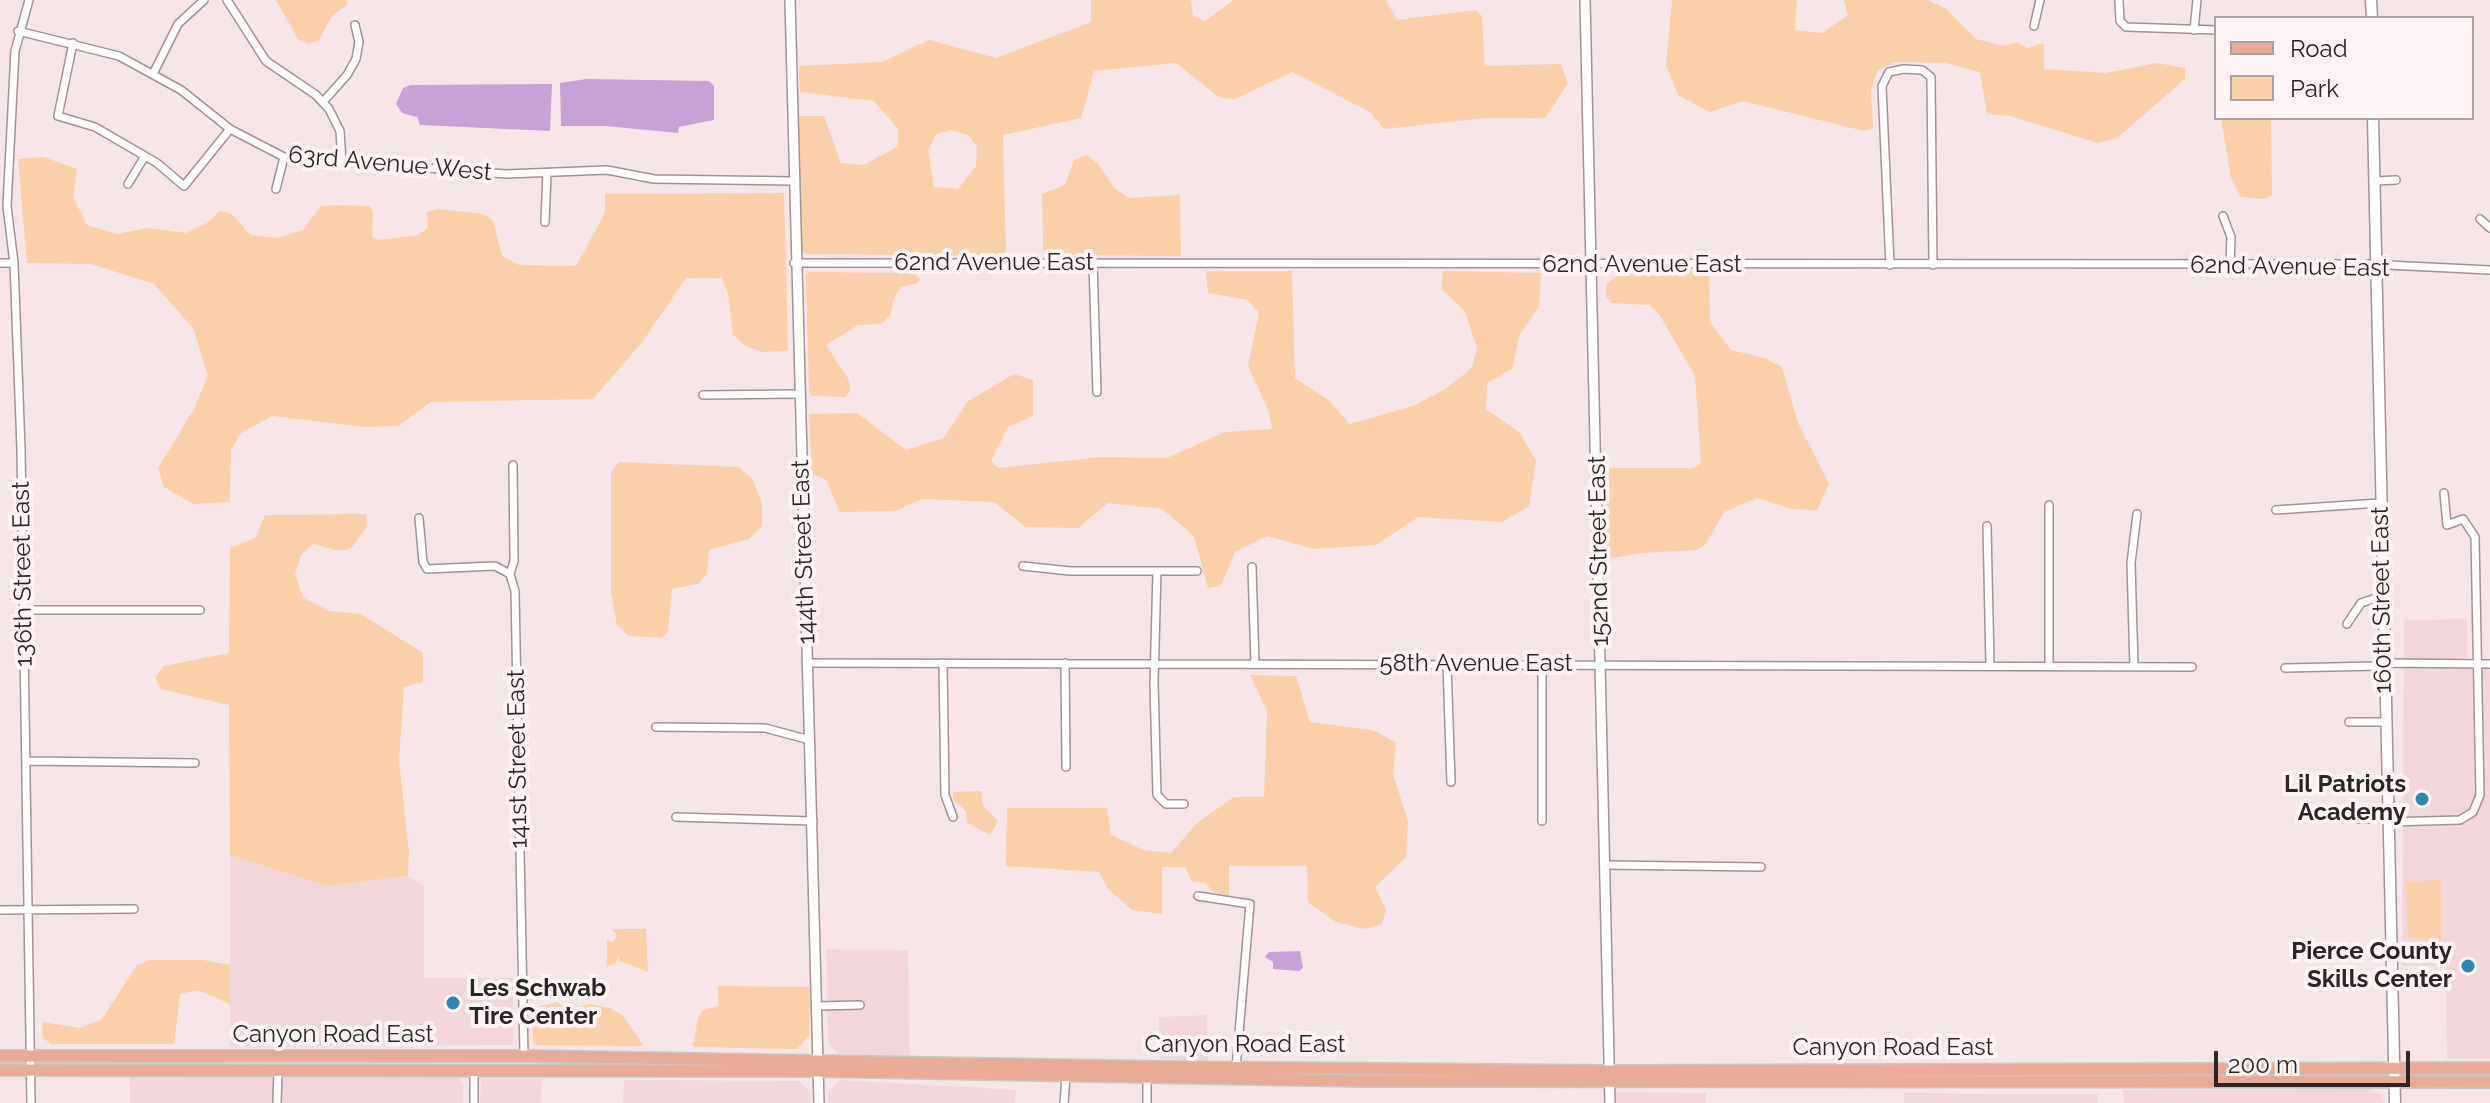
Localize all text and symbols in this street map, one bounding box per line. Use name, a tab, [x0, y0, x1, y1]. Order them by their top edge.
legend	[2214, 16, 2474, 120]
text: Road	[2290, 34, 2348, 63]
text: Park	[2290, 74, 2339, 103]
street label: 63rd Avenue West	[287, 141, 493, 187]
street label: 62nd Avenue East	[894, 249, 1094, 277]
street label: 62nd Avenue East	[1542, 251, 1742, 279]
street label: 62nd Avenue East	[2190, 251, 2390, 283]
street label: 152nd Street East	[1583, 455, 1615, 647]
street label: 144th Street East	[786, 459, 822, 645]
street label: 136th Street East	[7, 481, 39, 667]
street label: 160th Street East	[2366, 506, 2398, 694]
street label: 58th Avenue East	[1379, 650, 1573, 678]
street label: 141st Street East	[502, 669, 534, 849]
place label: Lil Patriots Academy	[2284, 771, 2406, 827]
marker: Lil Patriots Academy	[2413, 790, 2431, 808]
place label: Pierce County Skills Center	[2291, 938, 2452, 994]
marker: Pierce County Skills Center	[2459, 957, 2477, 975]
place label: Les Schwab Tire Center	[469, 975, 606, 1031]
marker: Les Schwab Tire Center	[444, 994, 462, 1012]
street label: Canyon Road East	[232, 1021, 434, 1049]
street label: Canyon Road East	[1144, 1031, 1346, 1059]
street label: Canyon Road East	[1792, 1034, 1994, 1062]
scale bar	[2218, 1035, 2414, 1085]
text: 200 m	[2228, 1050, 2298, 1079]

